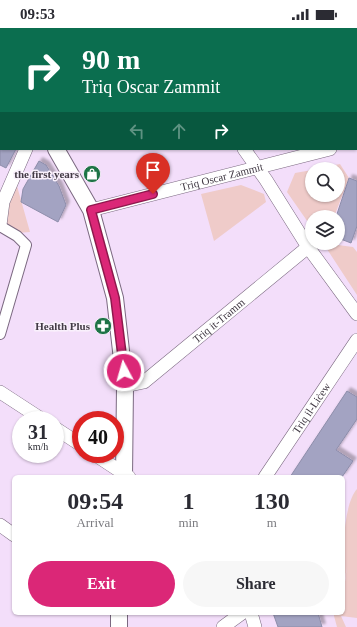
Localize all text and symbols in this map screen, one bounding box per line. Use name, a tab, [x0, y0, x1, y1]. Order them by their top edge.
text: 09:53	[20, 6, 55, 22]
icon: right	[16, 44, 68, 96]
text: 90 m	[82, 44, 140, 75]
text: Triq Oscar Zammit	[82, 77, 220, 97]
icon: left	[126, 120, 148, 142]
icon: ahead	[168, 120, 190, 142]
icon: right	[210, 120, 232, 142]
pin	[136, 153, 170, 194]
icon: arrive	[142, 159, 164, 181]
street label: Triq Oscar Zammit	[179, 160, 264, 193]
map controls	[305, 162, 345, 250]
button: search	[305, 162, 345, 202]
shop icon: the first years	[82, 164, 102, 184]
place label: the first years	[14, 168, 80, 180]
button: layers	[305, 210, 345, 250]
street label: Triq it-Tramm	[190, 296, 247, 345]
pharmacy icon: Health Plus	[93, 316, 113, 336]
place label: Health Plus	[35, 320, 91, 332]
position arrow	[103, 350, 145, 392]
street label: Triq il-Liċew	[290, 380, 333, 436]
speed limit sign: 40	[72, 411, 124, 463]
text: 31	[28, 421, 48, 443]
text: km/h	[28, 441, 48, 452]
text: 09:54	[67, 488, 123, 514]
text: 1	[182, 488, 194, 514]
text: 130	[254, 488, 290, 514]
text: Arrival	[76, 515, 114, 530]
text: min	[178, 515, 199, 530]
text: m	[267, 515, 277, 530]
button: Exit	[28, 561, 175, 607]
button: Share	[183, 561, 329, 607]

